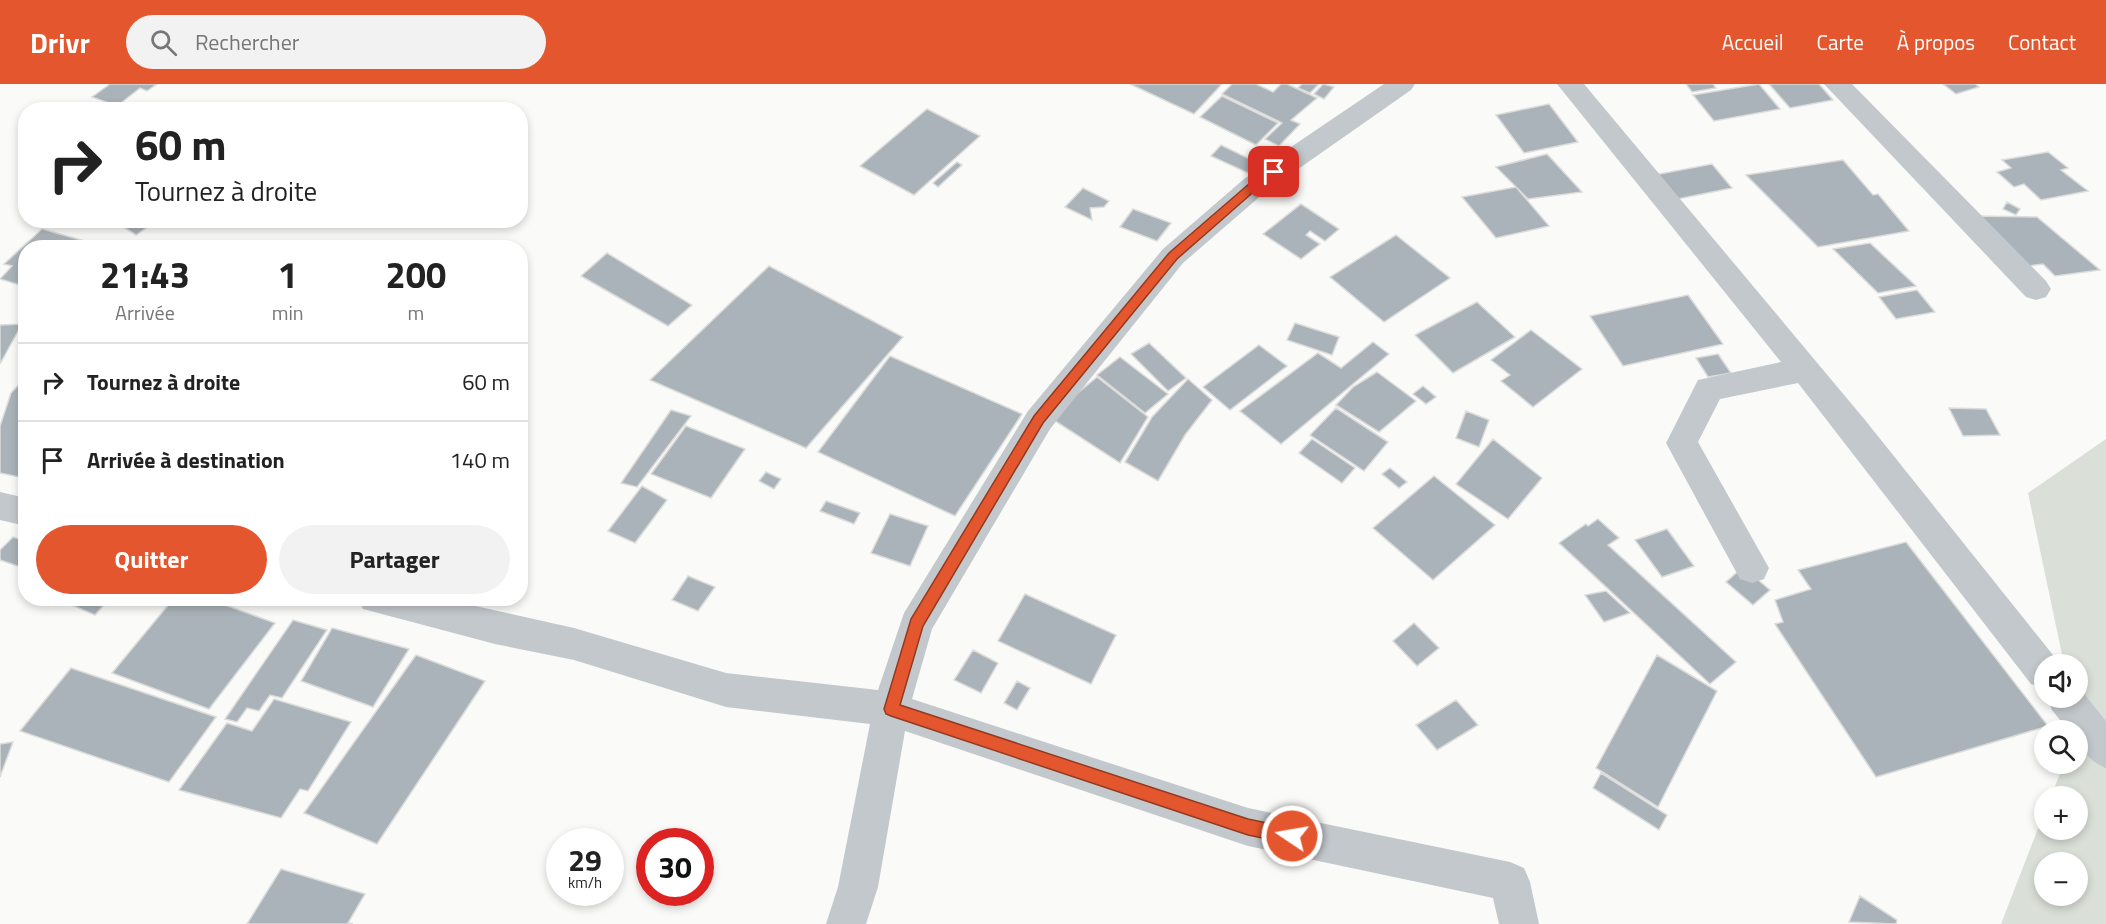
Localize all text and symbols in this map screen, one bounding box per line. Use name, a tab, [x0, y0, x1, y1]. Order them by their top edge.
search box	[126, 15, 546, 69]
text: Drivr	[30, 21, 90, 64]
text: Rechercher	[195, 25, 299, 59]
icon: search	[147, 26, 180, 59]
text: Accueil	[1722, 26, 1784, 58]
text: Carte	[1817, 26, 1864, 58]
text: À propos	[1897, 26, 1975, 58]
text: Contact	[2008, 26, 2076, 58]
text: 60 m	[135, 112, 227, 176]
icon: right	[36, 126, 114, 204]
pin	[1248, 146, 1299, 197]
icon: arrive	[1257, 155, 1290, 188]
text: Tournez à droite	[135, 170, 317, 211]
text: 21:43	[100, 247, 190, 302]
text: 1	[278, 247, 298, 302]
text: 200	[386, 247, 446, 302]
text: Arrivée	[115, 297, 175, 328]
text: min	[272, 297, 304, 328]
text: m	[407, 297, 424, 328]
text: Tournez à droite	[87, 365, 240, 399]
text: 60 m	[462, 365, 510, 399]
icon: right	[36, 366, 69, 399]
text: Arrivée à destination	[87, 443, 285, 477]
text: 140 m	[450, 443, 510, 477]
icon: arrive	[36, 444, 69, 477]
button: Quitter	[36, 525, 267, 594]
button: Partager	[279, 525, 510, 594]
map controls	[2034, 654, 2088, 906]
button: sound	[2034, 654, 2088, 708]
button: search	[2034, 720, 2088, 774]
button: +	[2034, 786, 2088, 840]
position arrow	[1260, 804, 1324, 868]
speed limit sign: 30	[636, 828, 714, 906]
text: 29	[568, 837, 602, 883]
button: −	[2034, 852, 2088, 906]
text: km/h	[568, 871, 602, 894]

